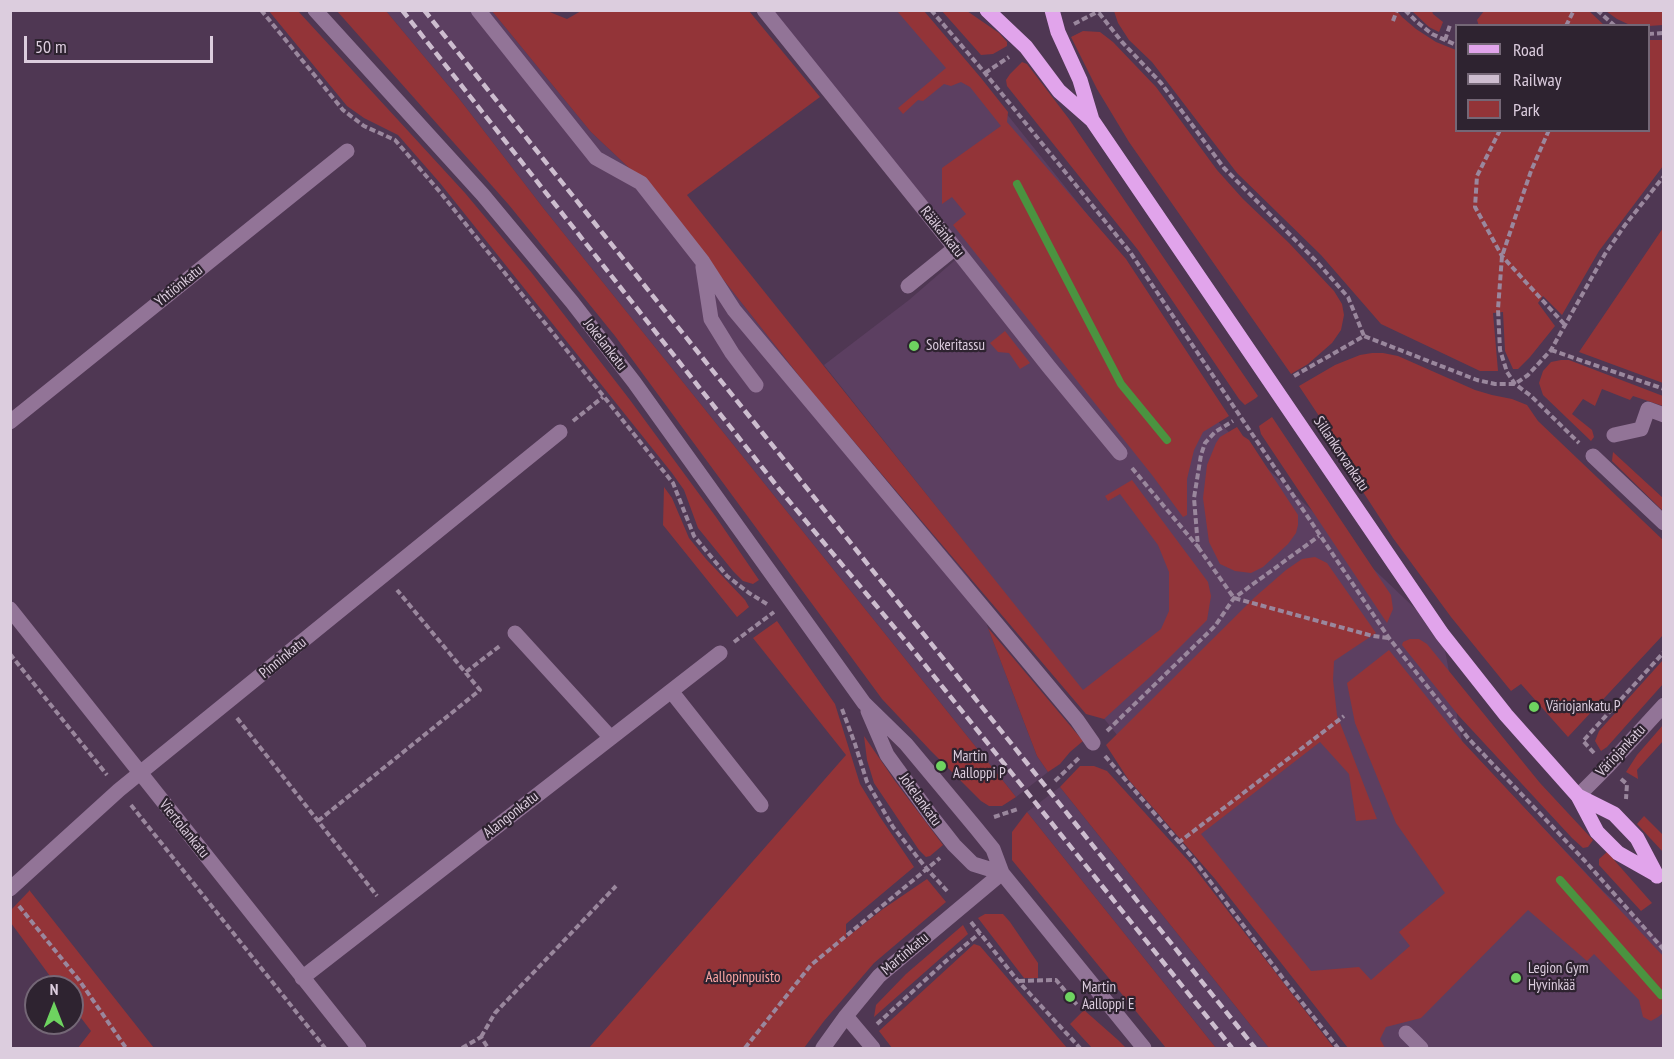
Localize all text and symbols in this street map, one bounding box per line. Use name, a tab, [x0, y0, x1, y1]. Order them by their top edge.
scale bar	[27, 24, 216, 62]
legend	[1455, 24, 1650, 132]
text: 50 m	[35, 35, 67, 58]
text: Road	[1513, 38, 1544, 61]
text: Railway	[1513, 68, 1562, 91]
text: Park	[1513, 98, 1540, 121]
street label: Rääkänkatu	[916, 203, 968, 261]
street label: Yhtiönkatu	[151, 261, 207, 311]
street label: Jokelankatu	[579, 316, 631, 374]
place label: Sokeritassu	[926, 337, 985, 355]
marker: Sokeritassu	[907, 339, 921, 353]
street label: Sillankorvankatu	[1309, 413, 1373, 495]
street label: Pinninkatu	[256, 634, 310, 682]
place label: Väriojankatu P	[1546, 698, 1620, 716]
marker: Väriojankatu P	[1527, 700, 1541, 714]
street label: Väriojankatu	[1592, 721, 1650, 781]
place label: Martin Aalloppi P	[953, 748, 1006, 783]
marker: Martin Aalloppi P	[934, 759, 948, 773]
street label: Jokelankatu	[895, 770, 945, 830]
street label: Alangonkatu	[480, 788, 542, 842]
street label: Viertolankatu	[155, 796, 213, 862]
street label: Martinkatu	[878, 929, 932, 979]
place label: Legion Gym Hyvinkää	[1528, 960, 1588, 995]
park label: Aallopinpuisto	[706, 969, 780, 987]
marker: Legion Gym Hyvinkää	[1509, 971, 1523, 985]
north arrow	[24, 975, 84, 1035]
text: N	[50, 979, 58, 999]
place label: Martin Aalloppi E	[1082, 979, 1134, 1014]
marker: Martin Aalloppi E	[1063, 990, 1077, 1004]

